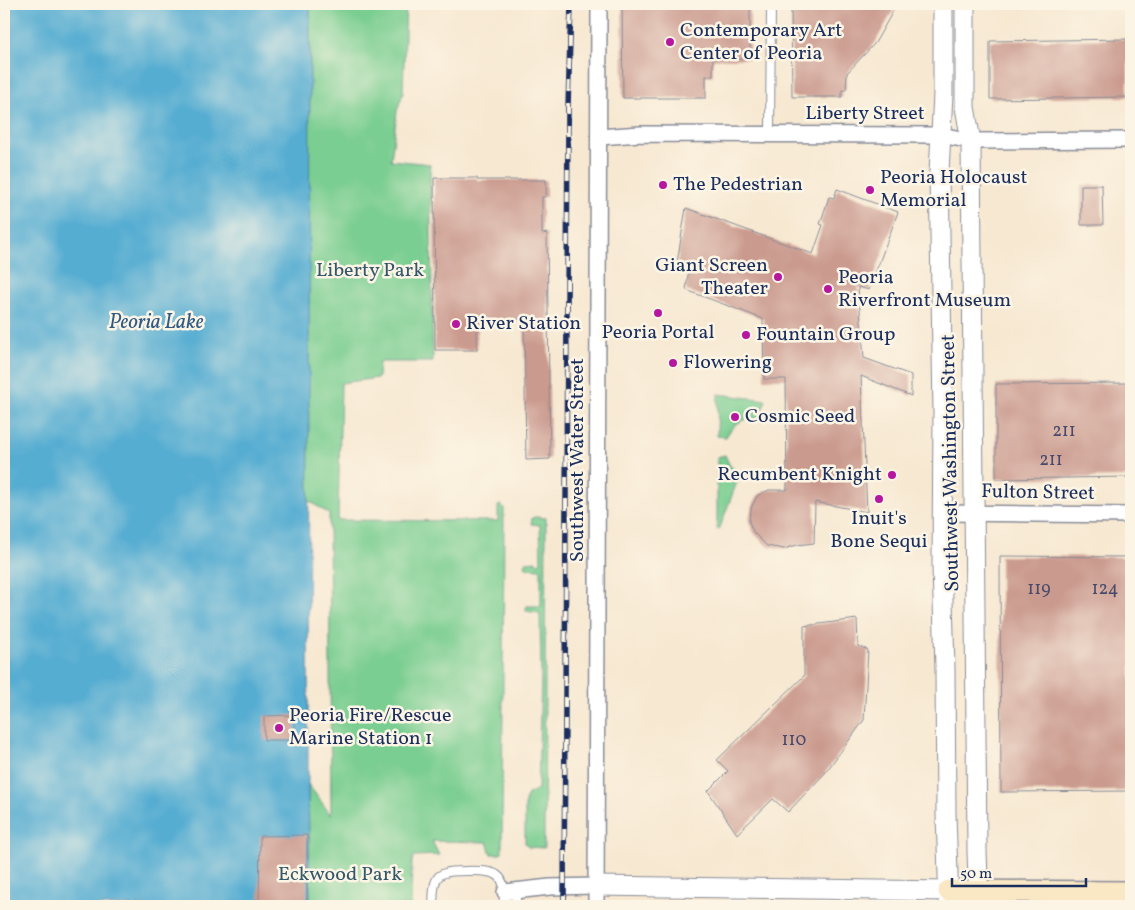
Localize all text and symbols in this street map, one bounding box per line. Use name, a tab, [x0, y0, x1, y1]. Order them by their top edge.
place label: Contemporary Art Center of Peoria	[680, 17, 842, 68]
marker: Contemporary Art Center of Peoria	[664, 36, 676, 48]
street label: Liberty Street	[805, 100, 925, 128]
place label: Peoria Holocaust Memorial	[880, 164, 1028, 215]
place label: The Pedestrian	[673, 171, 803, 199]
marker: The Pedestrian	[657, 179, 669, 191]
marker: Peoria Holocaust Memorial	[864, 184, 876, 196]
place label: Giant Screen Theater	[655, 252, 768, 303]
park label: Liberty Park	[316, 257, 424, 285]
place label: Peoria Riverfront Museum	[838, 264, 1011, 315]
marker: Giant Screen Theater	[772, 271, 784, 283]
marker: Peoria Riverfront Museum	[822, 283, 834, 295]
marker: Peoria Portal	[652, 307, 664, 319]
water label: Peoria Lake	[109, 308, 204, 337]
place label: River Station	[466, 310, 581, 338]
marker: River Station	[450, 318, 462, 330]
place label: Peoria Portal	[602, 319, 714, 347]
place label: Fountain Group	[756, 321, 895, 349]
marker: Fountain Group	[740, 329, 752, 341]
street label: Southwest Washington Street	[935, 334, 967, 592]
place label: Flowering	[683, 349, 772, 377]
marker: Flowering	[667, 357, 679, 369]
street label: Southwest Water Street	[564, 358, 592, 562]
place label: Cosmic Seed	[745, 403, 855, 431]
marker: Cosmic Seed	[729, 411, 741, 423]
house number: 211	[1052, 419, 1076, 444]
house number: 211	[1039, 448, 1063, 473]
place label: Recumbent Knight	[717, 461, 882, 489]
marker: Recumbent Knight	[886, 469, 898, 481]
street label: Fulton Street	[981, 478, 1095, 508]
marker: Inuit's Bone Sequi	[873, 493, 885, 505]
place label: Inuit's Bone Sequi	[830, 505, 928, 556]
house number: 119	[1027, 577, 1051, 602]
house number: 124	[1092, 577, 1118, 602]
place label: Peoria Fire/Rescue Marine Station 1	[289, 702, 452, 753]
marker: Peoria Fire/Rescue Marine Station 1	[273, 722, 285, 734]
house number: 110	[782, 728, 807, 753]
scale bar	[952, 855, 1086, 887]
park label: Eckwood Park	[278, 861, 402, 889]
text: 50 m	[960, 864, 992, 885]

